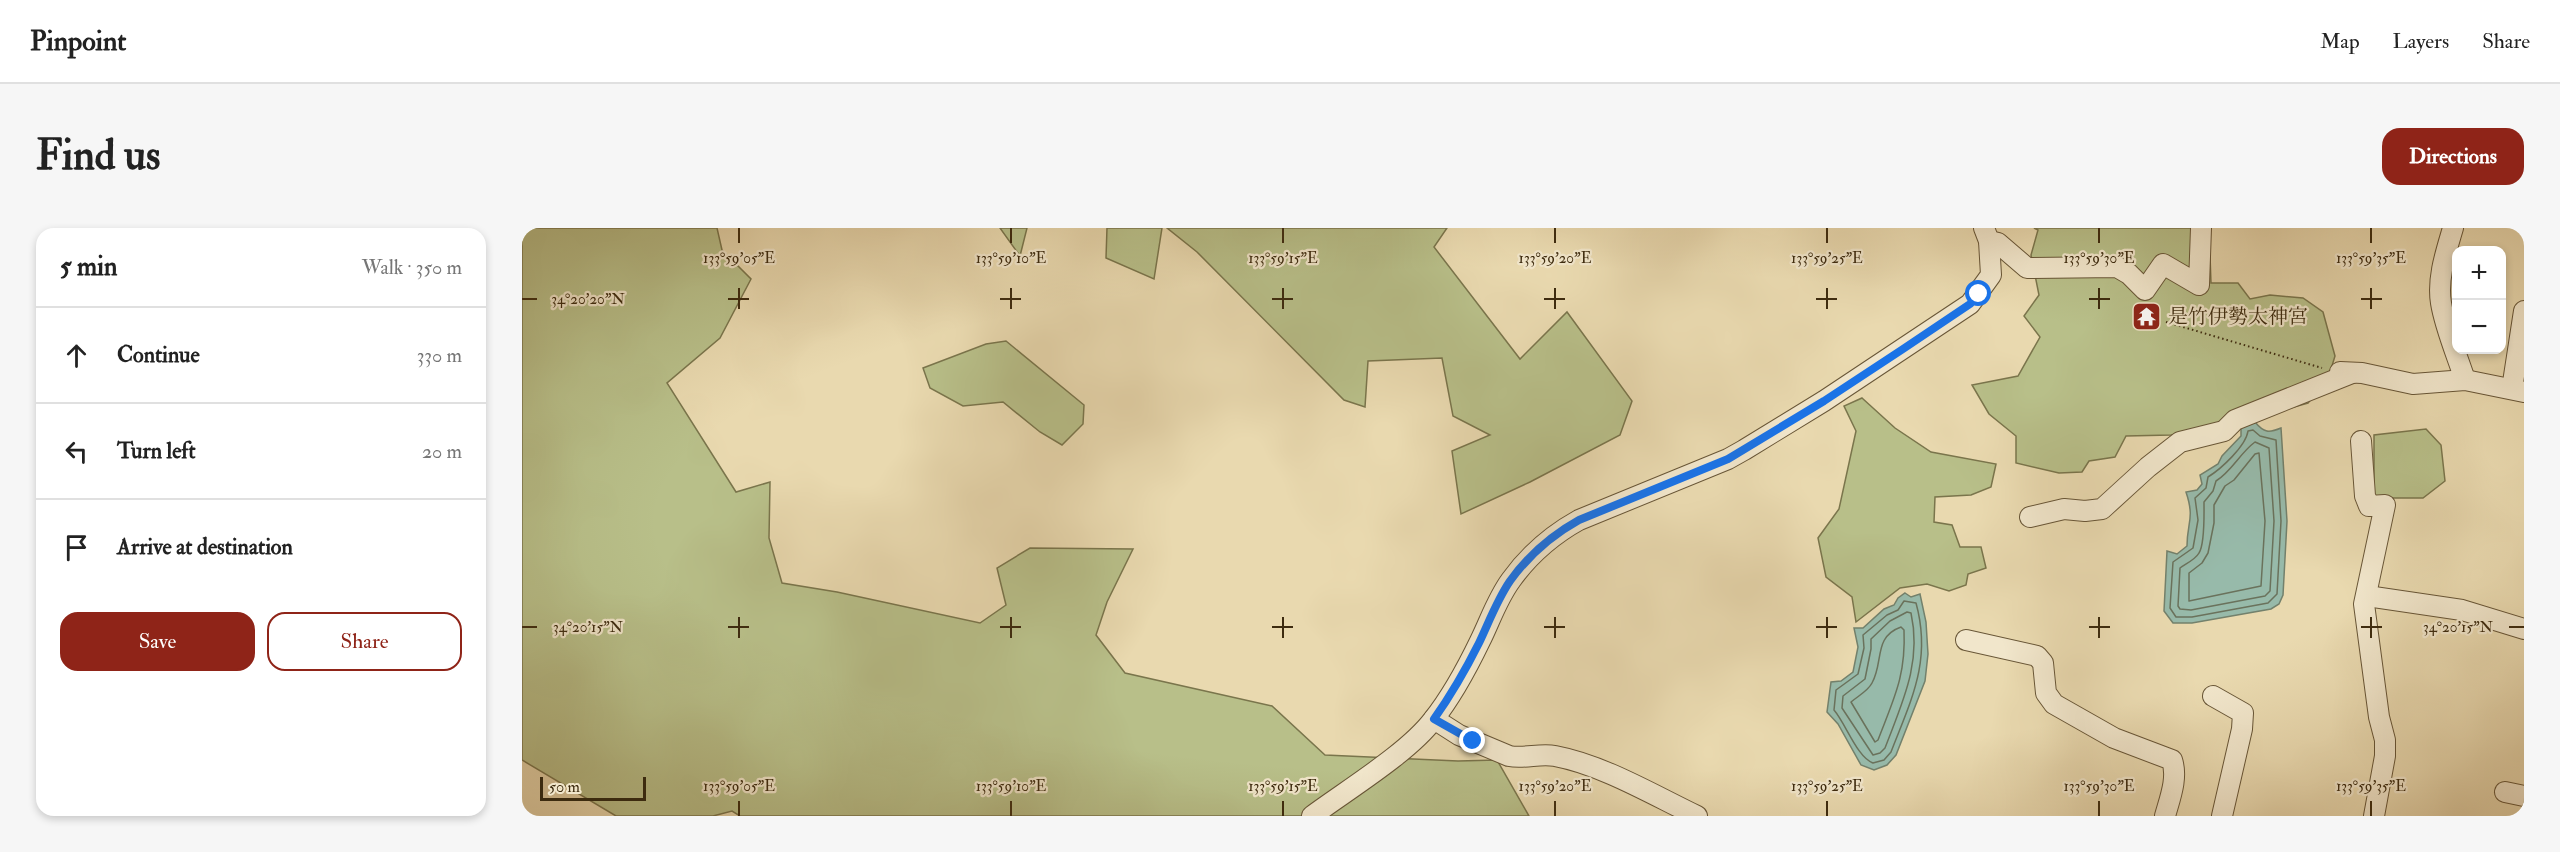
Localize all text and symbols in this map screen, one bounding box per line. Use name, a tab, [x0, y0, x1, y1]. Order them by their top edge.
text: Pinpoint	[30, 24, 126, 59]
text: Map	[2320, 28, 2360, 55]
text: Layers	[2393, 28, 2449, 55]
text: Share	[2482, 28, 2530, 55]
button: Directions	[2382, 128, 2524, 185]
text: Find us	[36, 130, 160, 182]
map controls	[2452, 246, 2506, 354]
button: +	[2452, 246, 2506, 300]
text: 133°59'05"E	[703, 249, 775, 268]
text: 133°59'10"E	[976, 249, 1046, 268]
text: 133°59'15"E	[1248, 249, 1318, 268]
text: 133°59'20"E	[1519, 249, 1592, 268]
text: 133°59'25"E	[1791, 249, 1863, 268]
text: 133°59'30"E	[2063, 249, 2135, 268]
text: 133°59'35"E	[2336, 249, 2406, 268]
text: 5 min	[60, 251, 117, 283]
text: Walk · 350 m	[362, 255, 462, 280]
route start	[1965, 280, 1991, 306]
text: 34°20'20"N	[551, 290, 625, 309]
temple icon: 是竹伊勢太神宮	[2131, 300, 2163, 332]
button: −	[2452, 300, 2506, 354]
place label: 是竹伊勢太神宮	[2168, 304, 2308, 329]
icon: ahead	[60, 339, 93, 372]
text: Continue	[117, 341, 200, 369]
text: 330 m	[417, 343, 462, 368]
icon: left	[60, 435, 93, 468]
text: Turn left	[117, 437, 196, 465]
text: 20 m	[422, 439, 462, 464]
icon: arrive	[60, 531, 93, 564]
text: Arrive at destination	[117, 533, 293, 561]
button: Save	[60, 612, 255, 671]
button: Share	[267, 612, 462, 671]
text: 34°20'15"N	[553, 618, 624, 637]
text: 34°20'15"N	[2423, 618, 2494, 637]
route end	[1459, 727, 1485, 753]
scale bar	[540, 774, 646, 802]
text: 50 m	[549, 777, 580, 797]
text: 133°59'05"E	[703, 777, 775, 796]
text: 133°59'10"E	[976, 777, 1046, 796]
text: 133°59'15"E	[1248, 777, 1318, 796]
text: 133°59'20"E	[1519, 777, 1592, 796]
text: 133°59'25"E	[1791, 777, 1863, 796]
text: 133°59'30"E	[2063, 777, 2135, 796]
text: 133°59'35"E	[2336, 777, 2406, 796]

